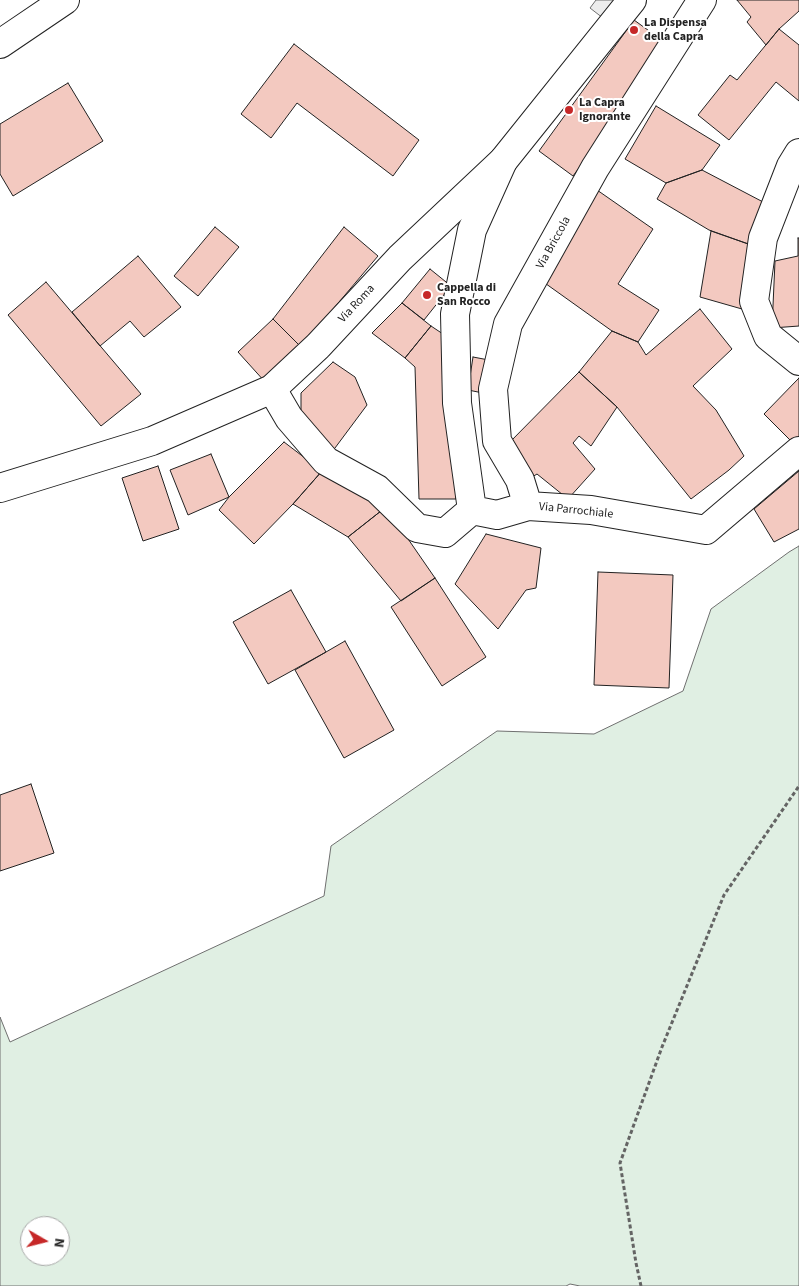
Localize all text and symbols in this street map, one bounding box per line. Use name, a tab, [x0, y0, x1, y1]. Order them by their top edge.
place label: La Dispensa della Capra	[644, 16, 707, 44]
marker: La Dispensa della Capra	[628, 24, 640, 36]
place label: La Capra Ignorante	[579, 96, 631, 124]
marker: La Capra Ignorante	[563, 104, 575, 116]
street label: Via Briccola	[534, 214, 574, 272]
place label: Cappella di San Rocco	[437, 281, 496, 309]
street label: Via Roma	[336, 282, 378, 326]
marker: Cappella di San Rocco	[421, 289, 433, 301]
street label: Via Parrochiale	[538, 500, 614, 522]
north arrow	[20, 1216, 70, 1266]
text: N	[48, 1237, 69, 1249]

